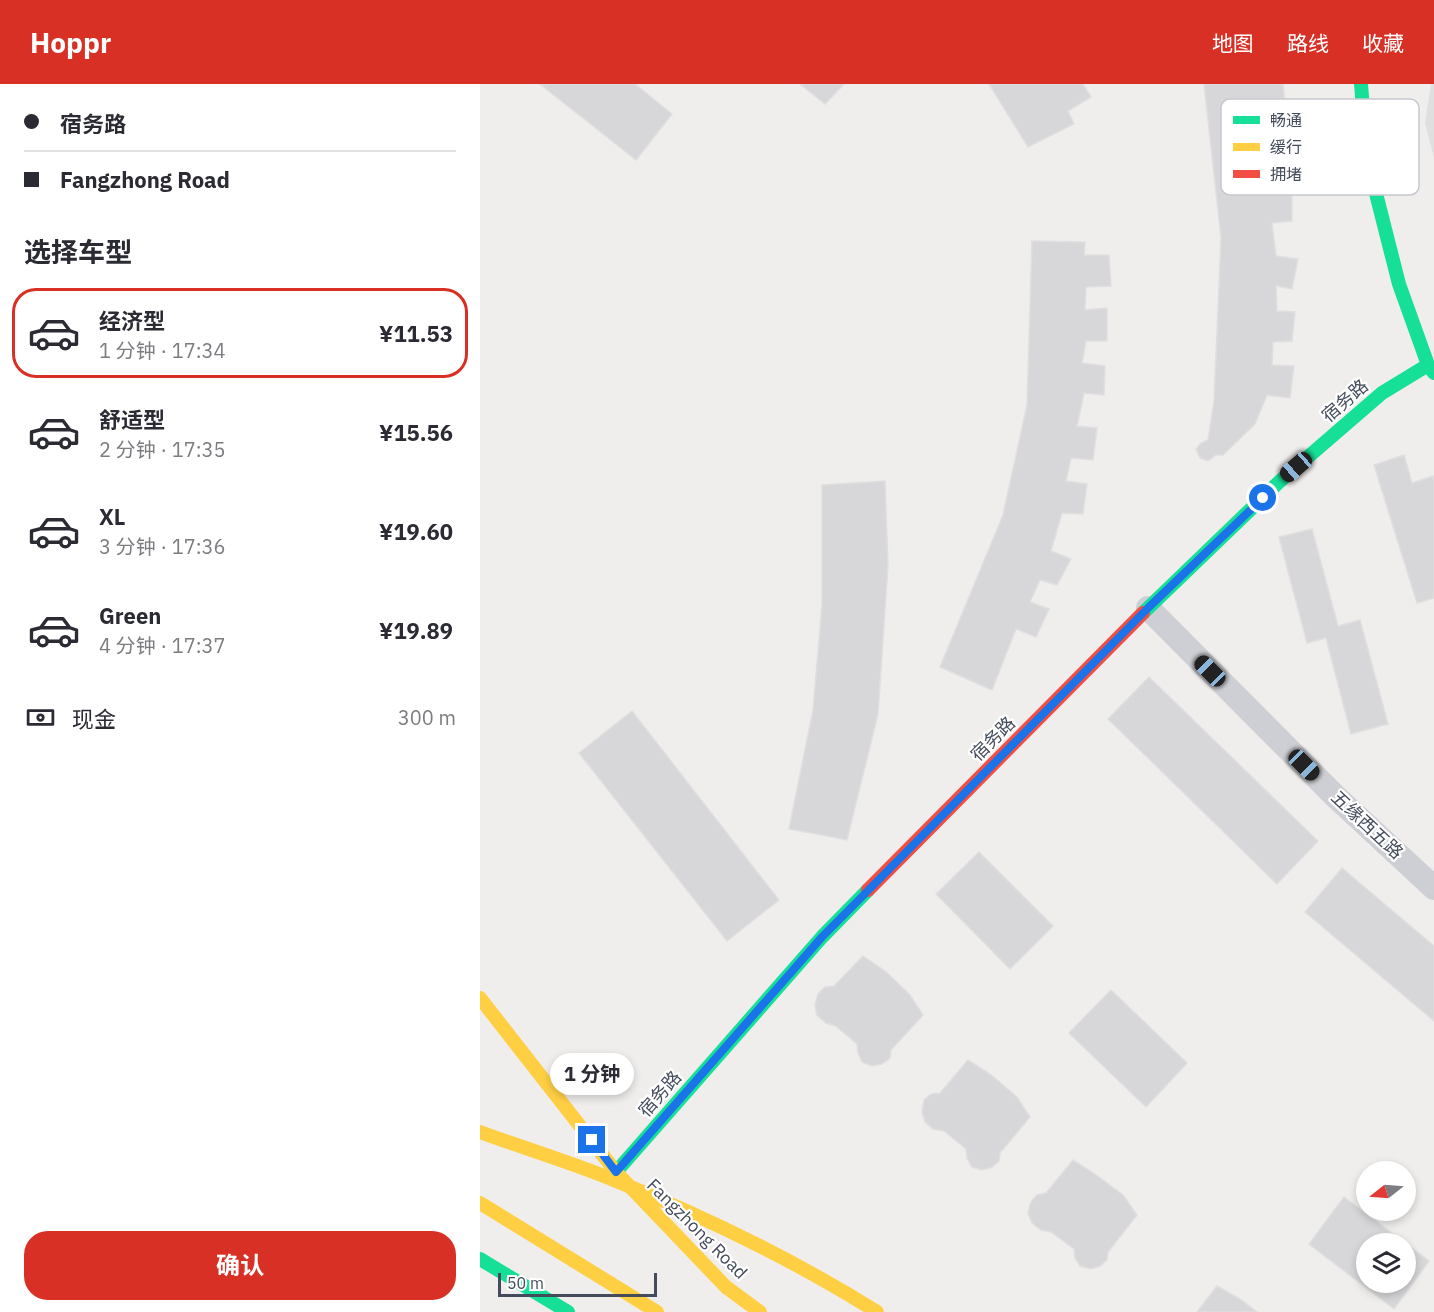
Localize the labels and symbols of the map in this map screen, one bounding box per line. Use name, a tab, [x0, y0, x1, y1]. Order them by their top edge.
legend	[1221, 99, 1419, 195]
text: 畅通	[1270, 110, 1302, 130]
text: 缓行	[1270, 137, 1302, 157]
text: 拥堵	[1270, 164, 1302, 184]
street label: 宿务路	[1317, 374, 1373, 427]
car	[1277, 448, 1315, 486]
route start	[1249, 484, 1276, 511]
car	[1191, 652, 1229, 690]
street label: 宿务路	[965, 711, 1020, 766]
car	[1285, 746, 1323, 784]
street label: 五缘西五路	[1327, 786, 1408, 864]
callout: 1 分钟	[550, 1053, 634, 1095]
street label: 宿务路	[633, 1066, 686, 1122]
route end	[578, 1126, 605, 1153]
north arrow	[1356, 1161, 1416, 1221]
street label: Fangzhong Road	[642, 1174, 752, 1284]
scale bar	[498, 1270, 657, 1298]

